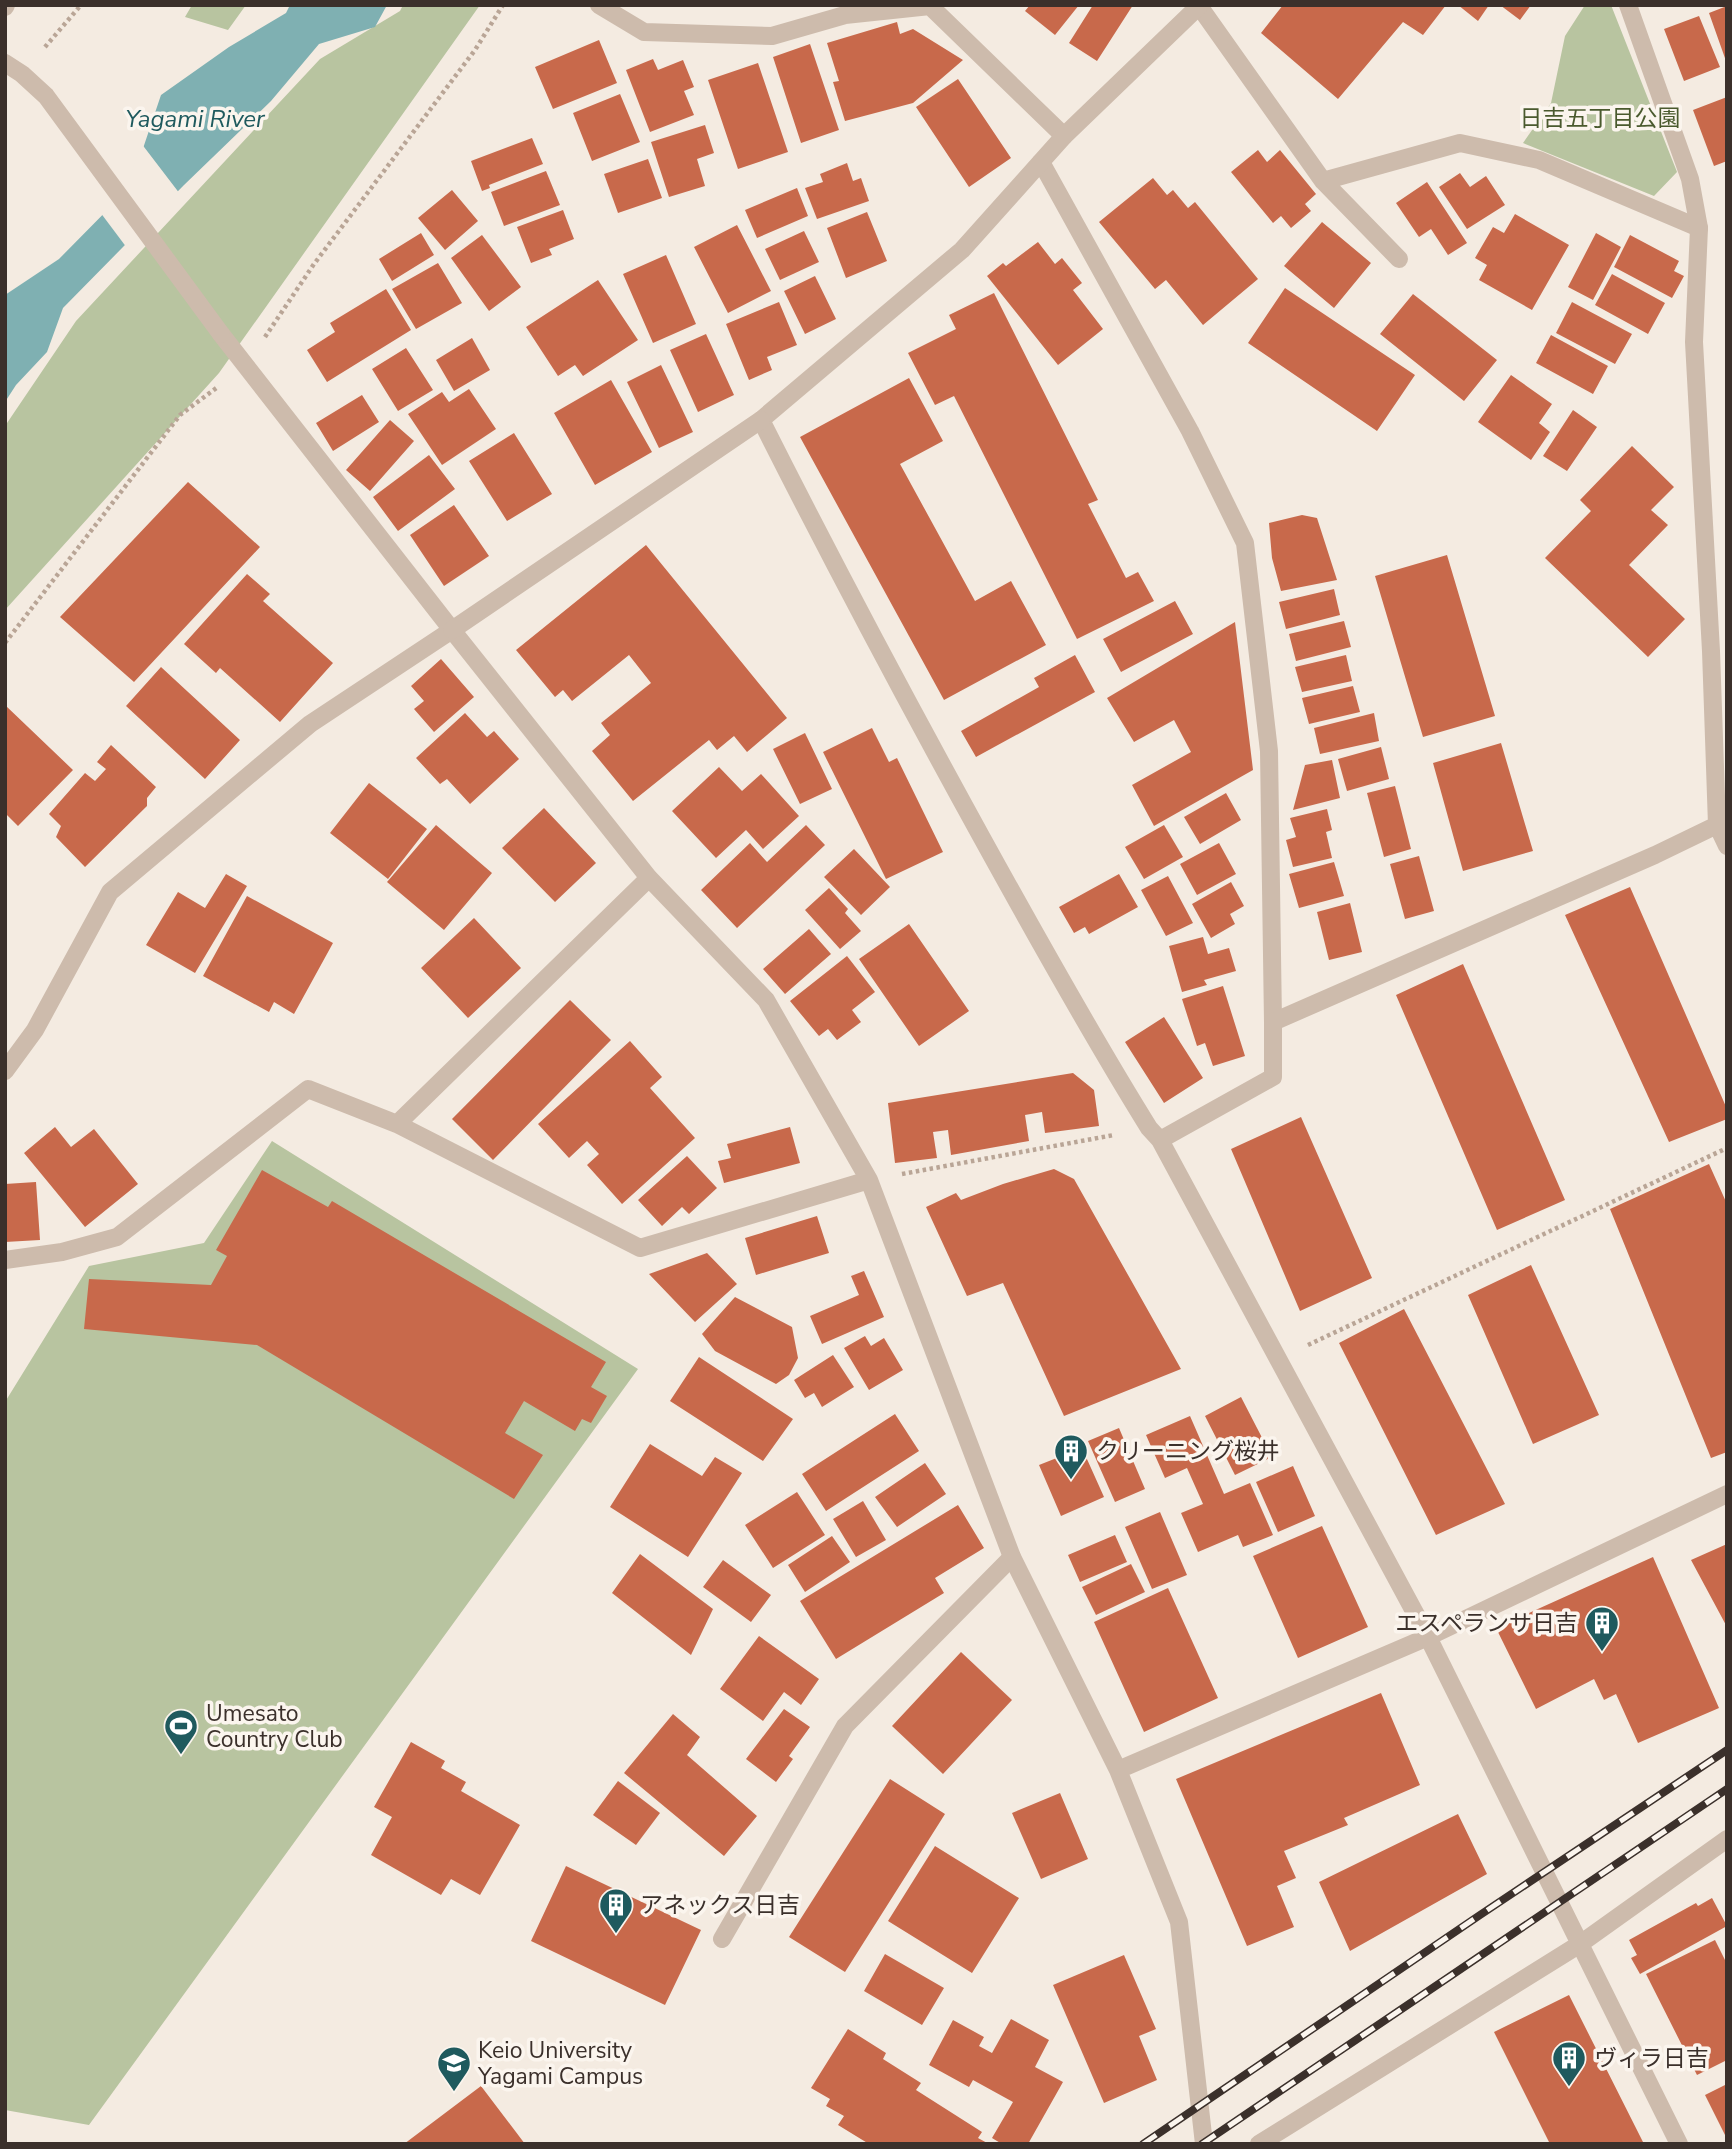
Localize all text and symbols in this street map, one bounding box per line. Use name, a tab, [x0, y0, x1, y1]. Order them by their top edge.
water label: Yagami River	[125, 103, 266, 135]
park label: 日吉五丁目公園	[1520, 103, 1681, 134]
building icon: クリーニング桜井	[1052, 1432, 1090, 1481]
place label: クリーニング桜井	[1096, 1436, 1280, 1467]
building icon: エスペランサ日吉	[1583, 1604, 1621, 1653]
place label: エスペランサ日吉	[1396, 1608, 1578, 1639]
place label: Umesato Country Club	[206, 1698, 343, 1755]
sports icon: Umesato Country Club	[162, 1707, 200, 1756]
building icon: アネックス日吉	[597, 1886, 635, 1935]
place label: アネックス日吉	[640, 1890, 800, 1921]
place label: Keio University Yagami Campus	[477, 2035, 643, 2092]
building icon: ヴィラ日吉	[1550, 2039, 1588, 2088]
place label: ヴィラ日吉	[1594, 2043, 1709, 2074]
school or university icon: Keio University Yagami Campus	[435, 2044, 473, 2093]

